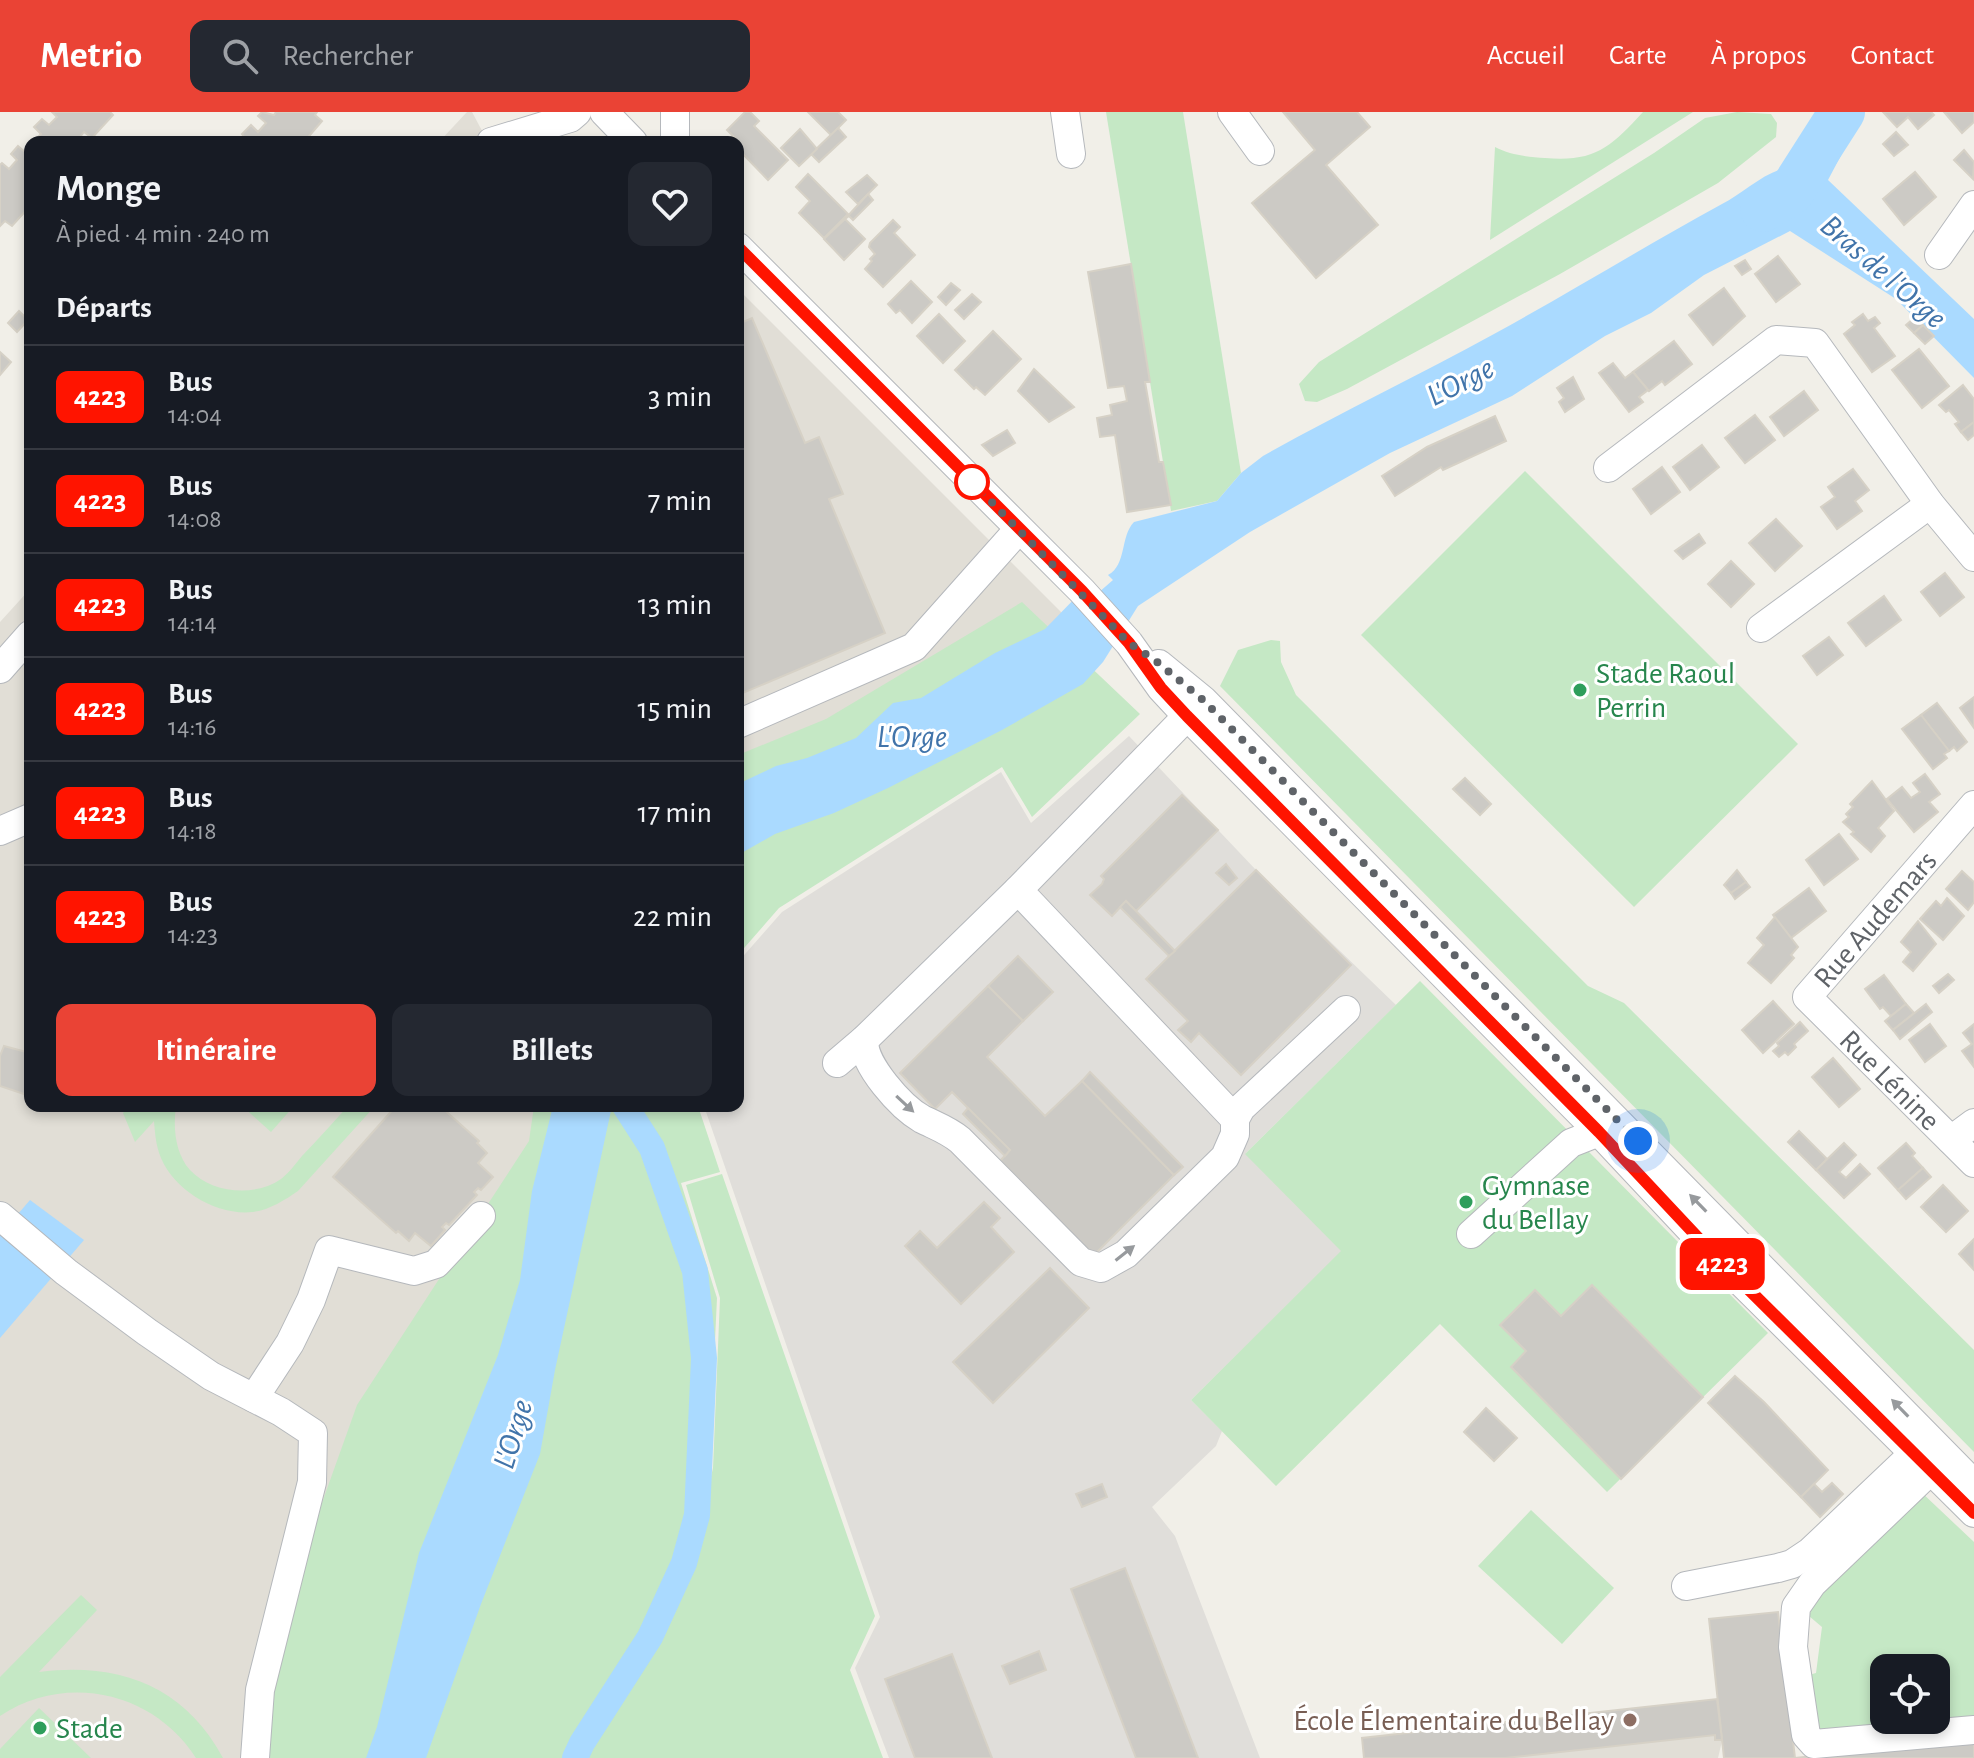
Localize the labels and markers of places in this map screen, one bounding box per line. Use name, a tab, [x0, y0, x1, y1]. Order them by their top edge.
unlabelled marker	[955, 465, 989, 499]
place label: Stade Raoul Perrin	[1596, 659, 1735, 723]
marker: Stade Raoul Perrin	[1571, 681, 1589, 699]
place label: Gymnase du Bellay	[1482, 1171, 1590, 1235]
marker: Gymnase du Bellay	[1457, 1193, 1475, 1211]
place label: École Élementaire du Bellay	[1293, 1704, 1614, 1736]
marker: École Élementaire du Bellay	[1621, 1711, 1639, 1729]
place label: Stade	[56, 1714, 123, 1744]
marker: Stade	[31, 1719, 49, 1737]

